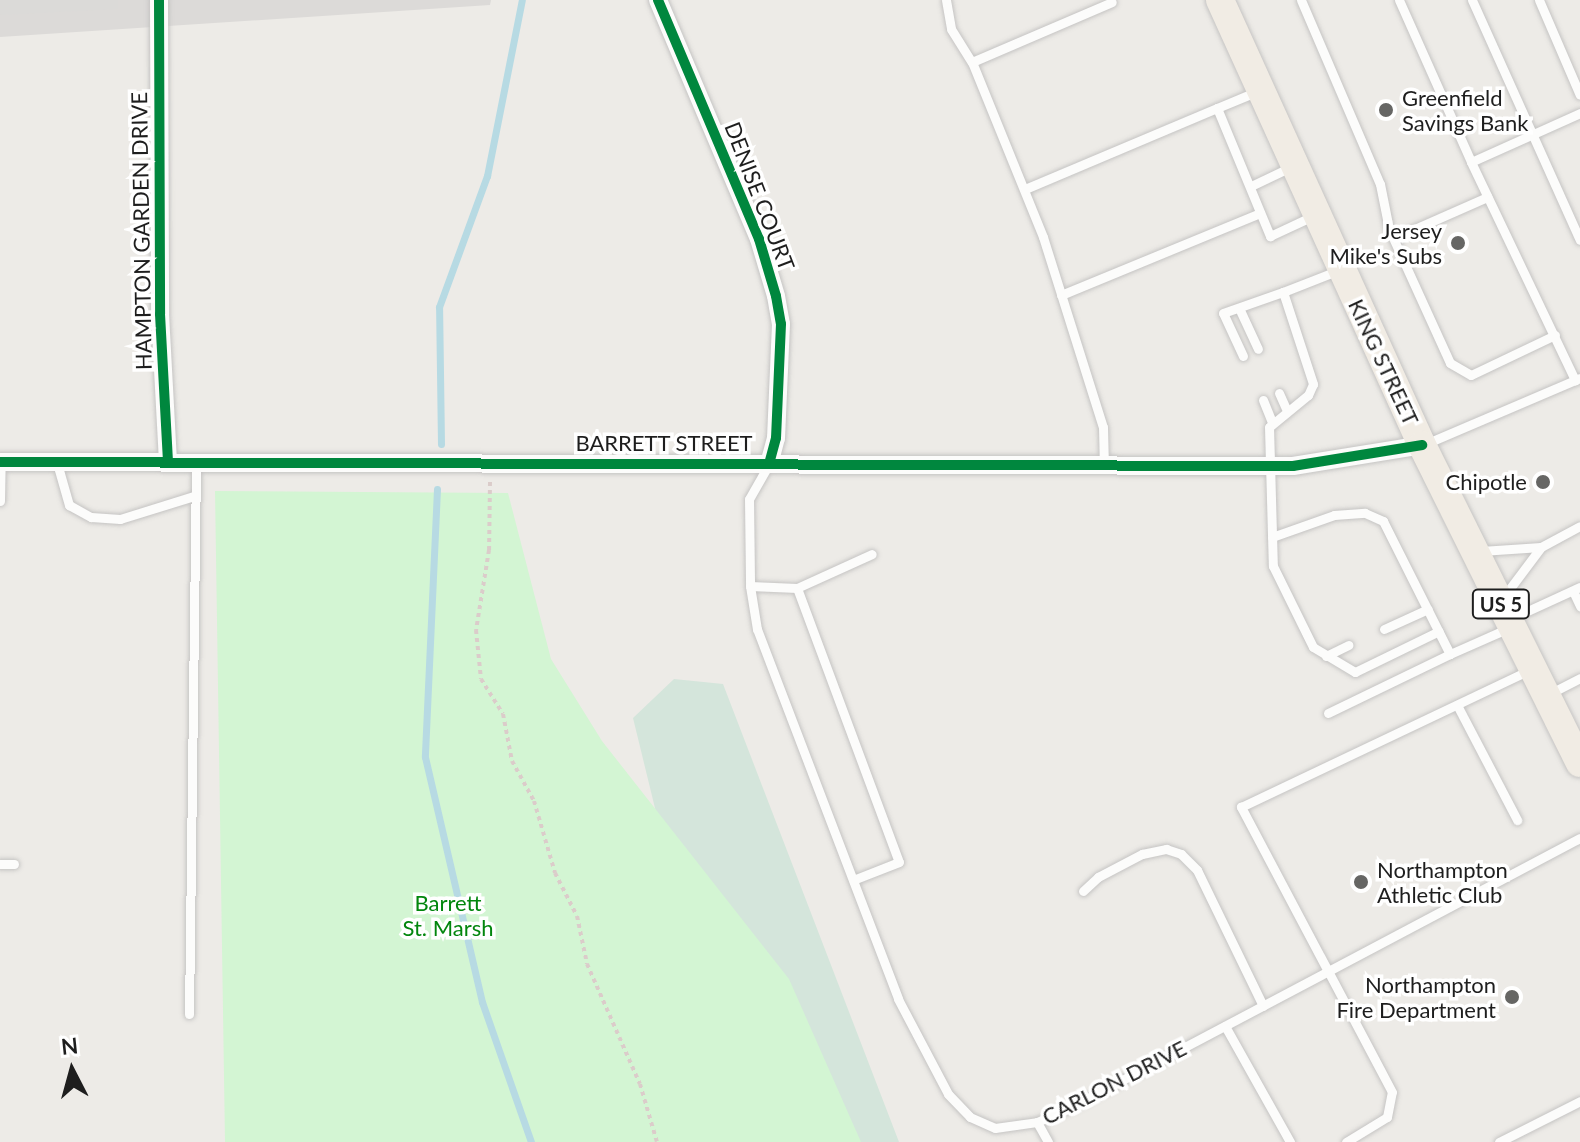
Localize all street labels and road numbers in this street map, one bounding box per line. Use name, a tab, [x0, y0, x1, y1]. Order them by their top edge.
street label: HAMPTON GARDEN DRIVE	[125, 92, 157, 370]
street label: DENISE COURT	[720, 118, 800, 274]
street label: KING STREET	[1343, 295, 1425, 429]
street label: BARRETT STREET	[575, 430, 753, 456]
road number: US 5	[1471, 588, 1531, 620]
street label: CARLON DRIVE	[1038, 1034, 1190, 1130]

